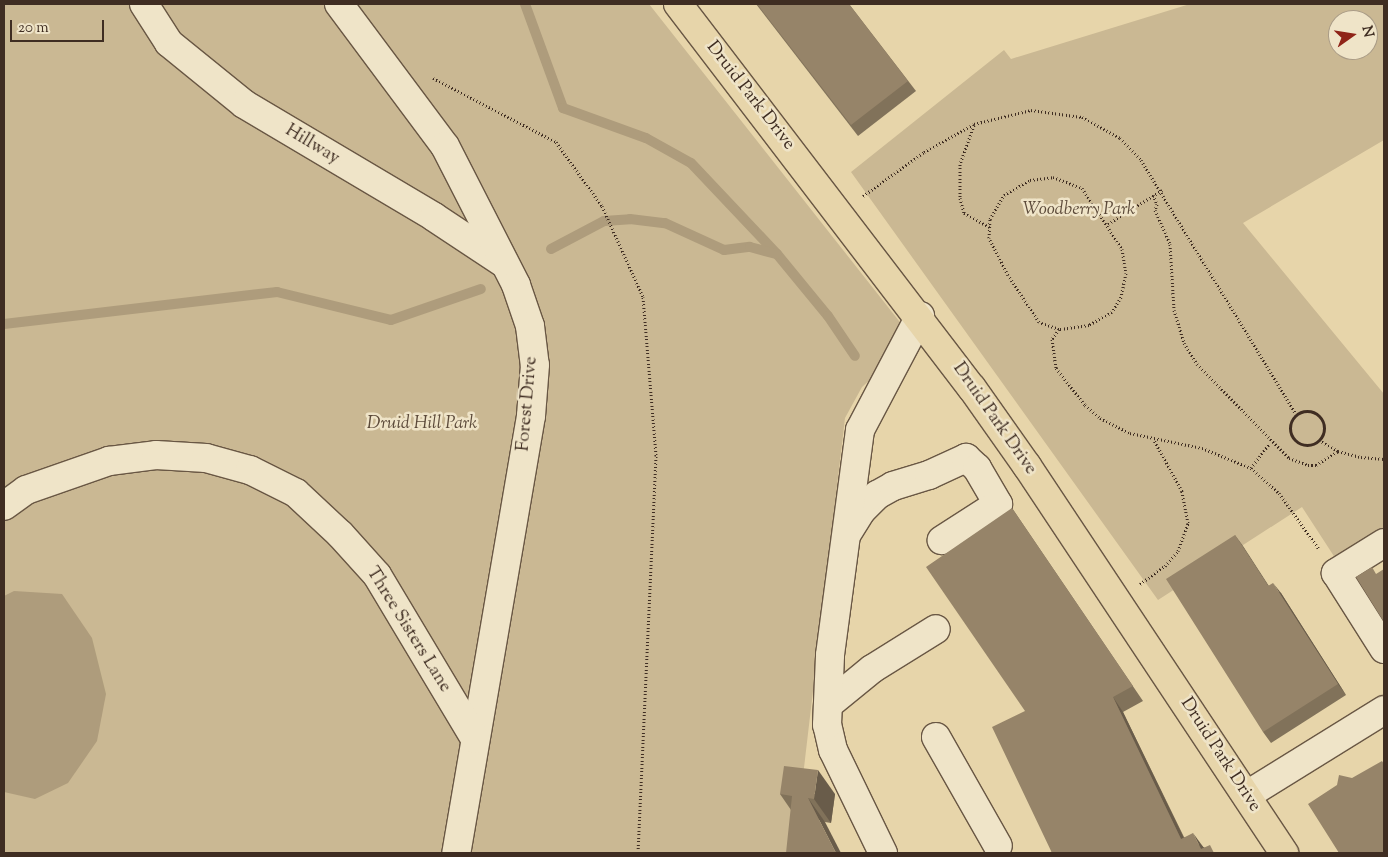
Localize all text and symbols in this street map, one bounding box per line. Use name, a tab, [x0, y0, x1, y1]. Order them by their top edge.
scale bar	[12, 10, 106, 42]
north arrow	[1328, 10, 1378, 60]
text: 20 m	[18, 18, 49, 39]
text: N	[1356, 24, 1378, 40]
street label: Druid Park Drive	[701, 37, 799, 155]
street label: Hillway	[281, 120, 343, 170]
park label: Woodberry Park	[1023, 199, 1135, 221]
street label: Forest Drive	[513, 356, 543, 452]
street label: Druid Park Drive	[947, 359, 1041, 479]
park label: Druid Hill Park	[367, 413, 477, 435]
street label: Three Sisters Lane	[361, 563, 455, 697]
street label: Druid Park Drive	[1175, 694, 1265, 816]

